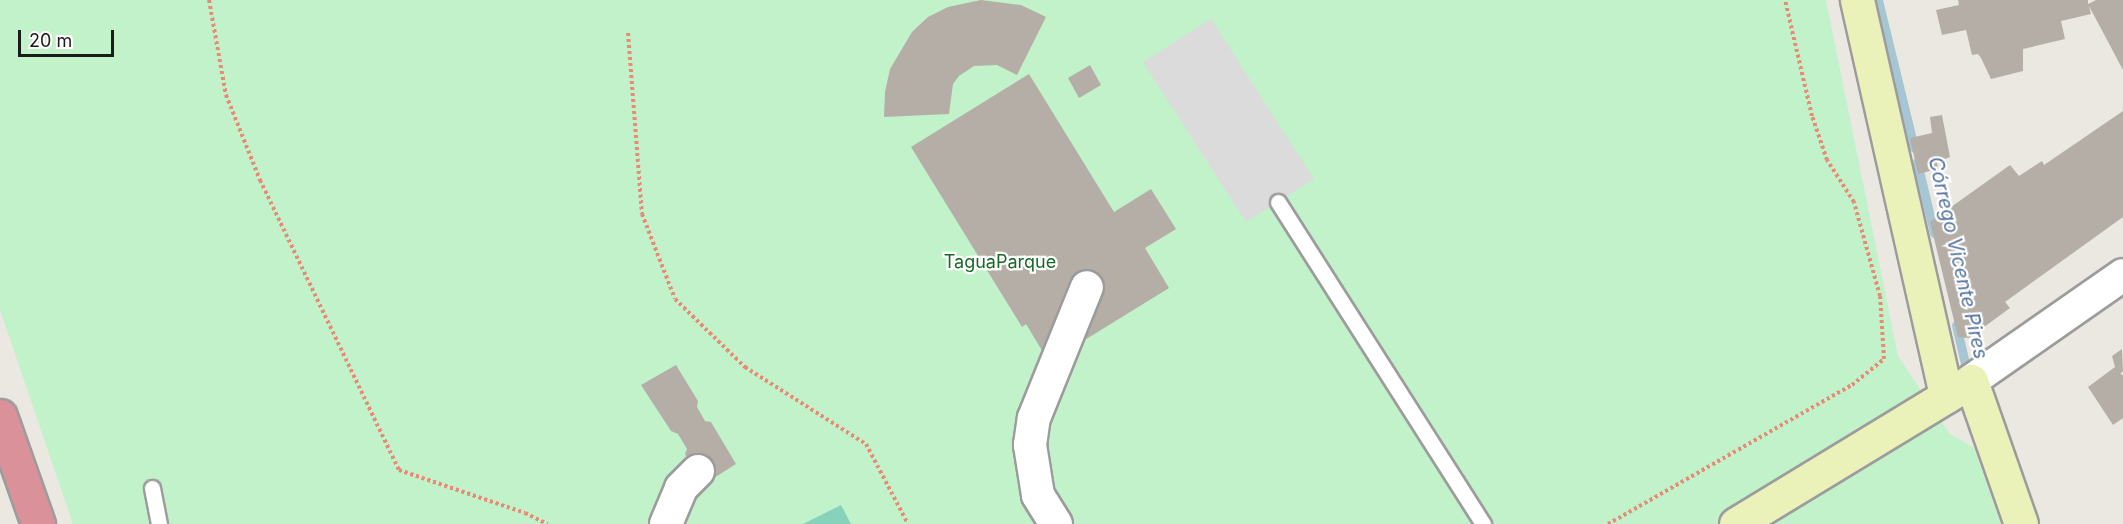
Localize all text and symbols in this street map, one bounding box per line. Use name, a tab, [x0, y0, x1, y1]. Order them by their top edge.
scale bar	[21, 18, 117, 56]
text: 20 m	[29, 30, 72, 51]
water label: Córrego Vicente Pires	[1923, 155, 1993, 361]
park label: TaguaParque	[944, 251, 1056, 273]

